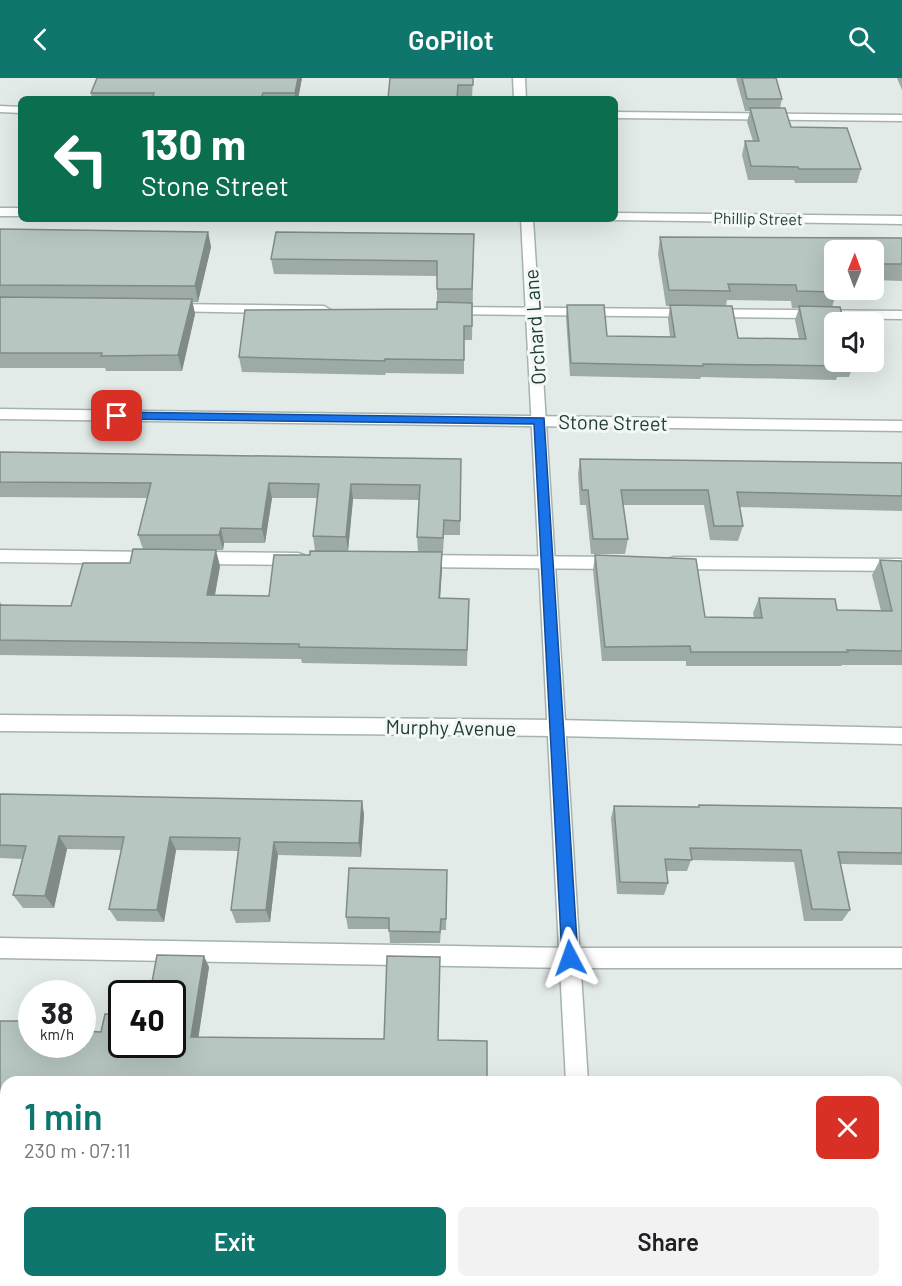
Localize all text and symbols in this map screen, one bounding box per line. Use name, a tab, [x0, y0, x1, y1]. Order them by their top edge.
icon: back	[24, 23, 57, 56]
text: GoPilot	[408, 23, 494, 55]
icon: search	[845, 23, 878, 56]
text: 130 m	[141, 118, 246, 168]
icon: left	[42, 120, 120, 198]
text: Stone Street	[141, 169, 289, 201]
street label: Phillip Street	[713, 208, 803, 228]
north arrow	[824, 240, 884, 300]
map controls	[824, 240, 884, 372]
street label: Orchard Lane	[518, 268, 550, 386]
button: sound	[824, 312, 884, 372]
pin	[91, 390, 142, 441]
icon: arrive	[100, 399, 133, 432]
street label: Stone Street	[558, 409, 668, 435]
street label: Murphy Avenue	[385, 714, 517, 740]
position arrow	[538, 926, 602, 990]
speed limit sign: 40	[108, 980, 186, 1058]
text: 38	[41, 994, 73, 1030]
text: km/h	[40, 1025, 74, 1043]
text: 1 min	[24, 1094, 103, 1137]
button: close	[816, 1096, 879, 1159]
text: 230 m · 07:11	[24, 1138, 131, 1162]
button: Exit	[24, 1207, 446, 1276]
button: Share	[458, 1207, 879, 1276]

